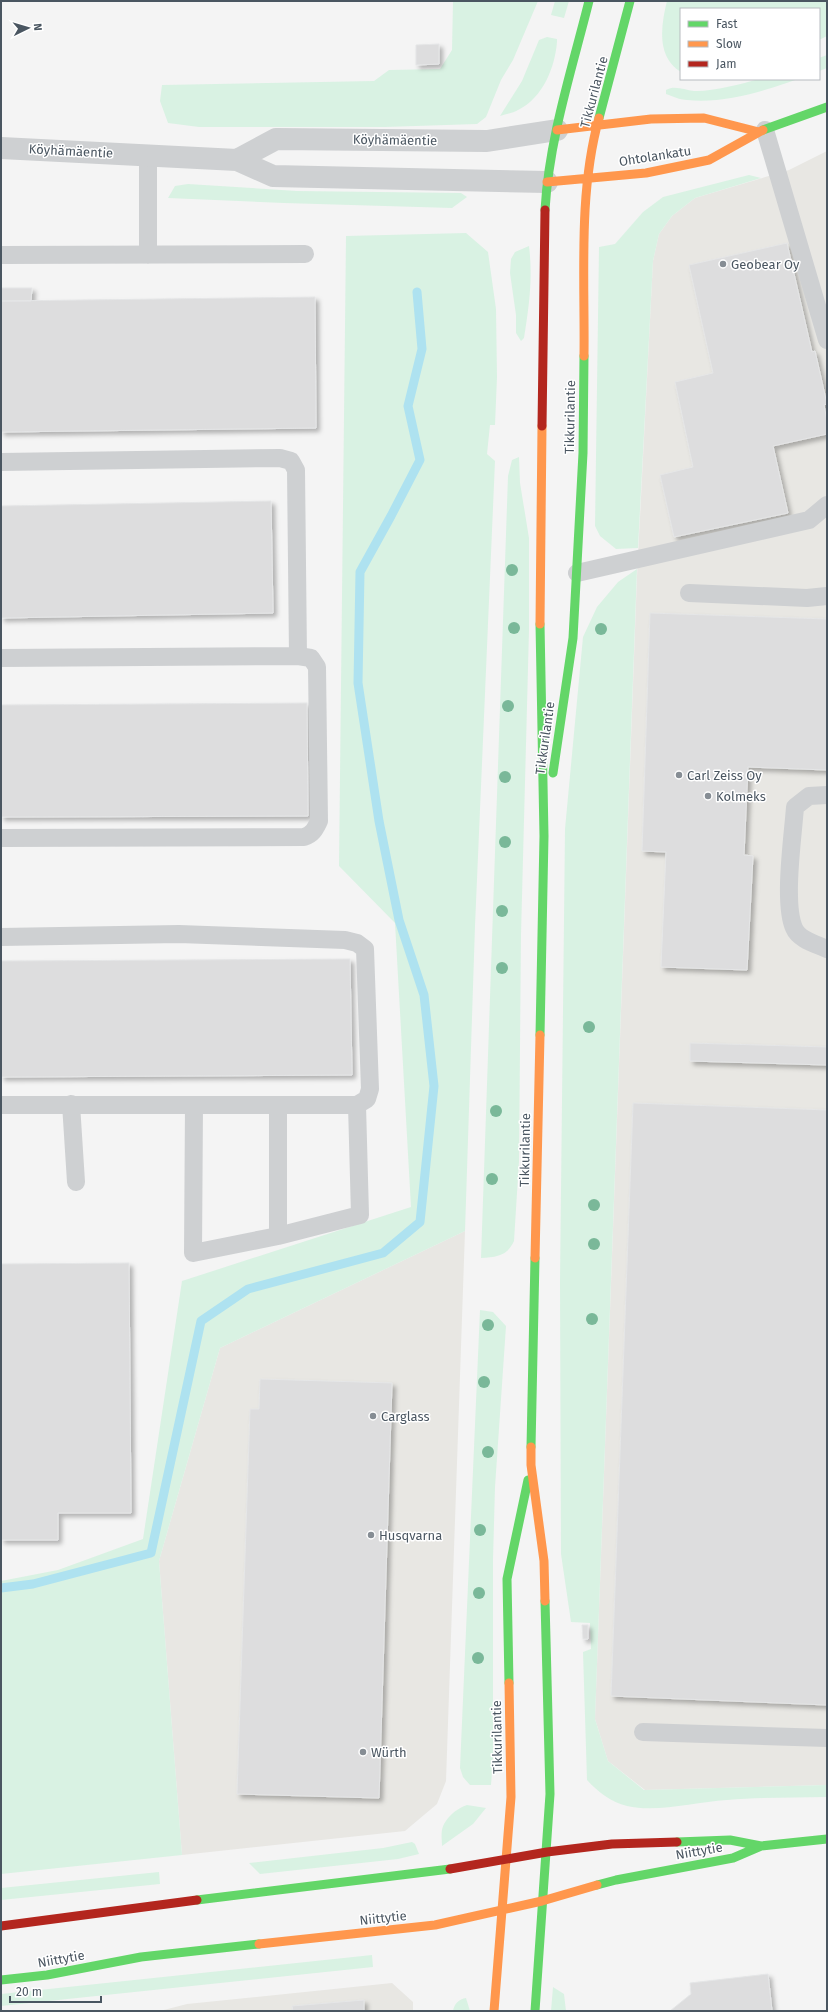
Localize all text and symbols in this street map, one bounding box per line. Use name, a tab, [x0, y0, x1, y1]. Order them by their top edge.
north arrow	[8, 8, 48, 48]
legend	[680, 8, 820, 80]
text: Fast	[716, 17, 738, 31]
text: N	[31, 23, 44, 31]
text: Slow	[716, 37, 742, 51]
street label: Tikkurilantie	[577, 54, 611, 130]
text: Jam	[716, 57, 736, 71]
street label: Köyhämäentie	[353, 132, 437, 148]
street label: Köyhämäentie	[28, 141, 114, 161]
street label: Ohtolankatu	[618, 143, 692, 169]
place label: Geobear Oy	[731, 257, 800, 272]
marker: Geobear Oy	[718, 259, 728, 269]
street label: Tikkurilantie	[562, 380, 578, 454]
street label: Tikkurilantie	[532, 700, 558, 776]
place label: Carl Zeiss Oy	[687, 768, 762, 783]
marker: Carl Zeiss Oy	[674, 770, 684, 780]
place label: Kolmeks	[716, 789, 766, 804]
marker: Kolmeks	[703, 791, 713, 801]
street label: Tikkurilantie	[517, 1113, 533, 1187]
place label: Carglass	[381, 1409, 430, 1424]
marker: Carglass	[368, 1411, 378, 1421]
place label: Husqvarna	[379, 1528, 442, 1543]
marker: Husqvarna	[366, 1530, 376, 1540]
street label: Tikkurilantie	[489, 1700, 505, 1774]
place label: Würth	[371, 1745, 407, 1760]
marker: Würth	[358, 1747, 368, 1757]
street label: Niittytie	[674, 1840, 724, 1862]
street label: Niittytie	[359, 1908, 407, 1928]
street label: Niittytie	[36, 1948, 86, 1970]
scale bar	[10, 1978, 101, 2004]
text: 20 m	[16, 1985, 42, 1999]

